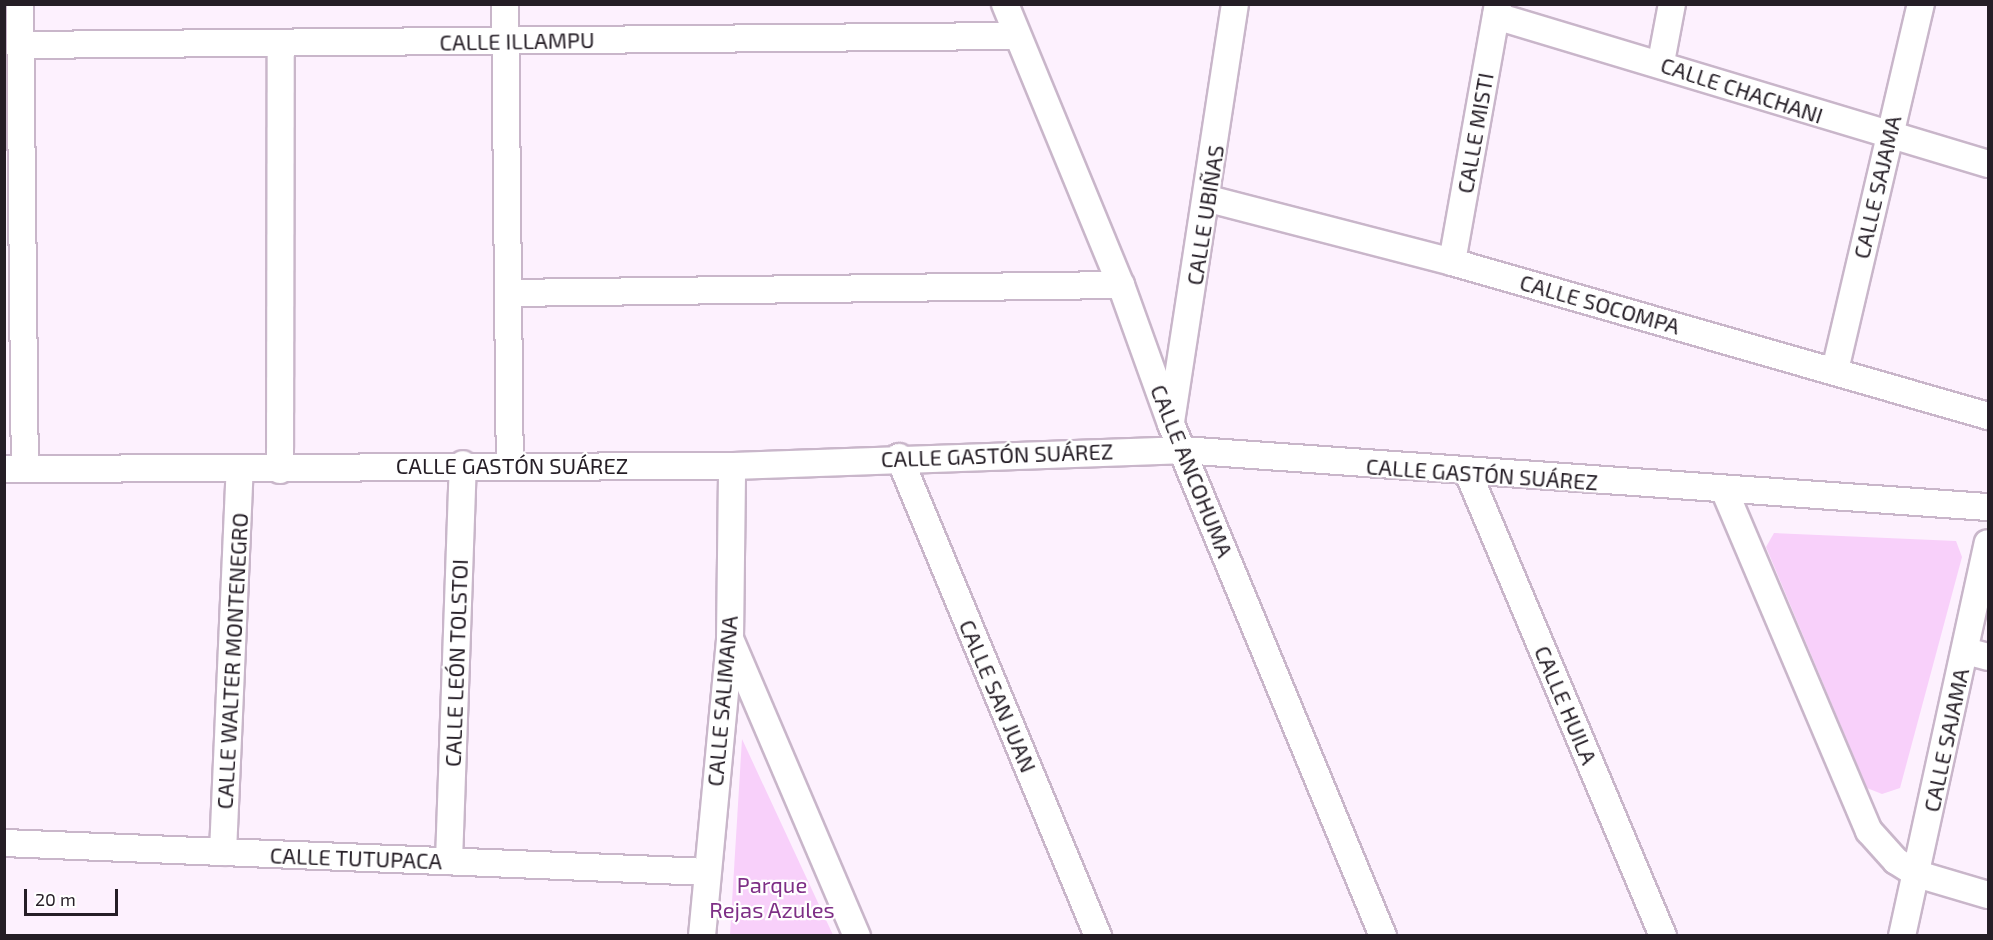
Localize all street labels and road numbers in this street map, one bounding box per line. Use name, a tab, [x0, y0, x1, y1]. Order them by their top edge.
street label: CALLE ILLAMPU	[439, 26, 595, 56]
street label: CALLE CHACHANI	[1658, 51, 1826, 129]
street label: CALLE MISTI	[1451, 71, 1499, 195]
street label: CALLE SAJAMA	[1848, 113, 1906, 261]
street label: CALLE UBIÑAS	[1181, 143, 1229, 287]
street label: CALLE SOCOMPA	[1517, 269, 1683, 339]
street label: CALLE ANCOHUMA	[1145, 380, 1239, 562]
street label: CALLE GASTÓN SUÁREZ	[880, 438, 1114, 472]
street label: CALLE GASTÓN SUÁREZ	[396, 453, 628, 479]
street label: CALLE GASTÓN SUÁREZ	[1365, 453, 1599, 495]
street label: CALLE WALTER MONTENEGRO	[211, 512, 253, 810]
street label: CALLE LEÓN TOLSTOI	[439, 558, 473, 768]
street label: CALLE SALIMANA	[701, 615, 743, 787]
street label: CALLE SAN JUAN	[954, 615, 1042, 777]
street label: CALLE HUILA	[1529, 642, 1603, 768]
street label: CALLE SAJAMA	[1918, 666, 1974, 814]
street label: CALLE TUTUPACA	[269, 842, 443, 874]

